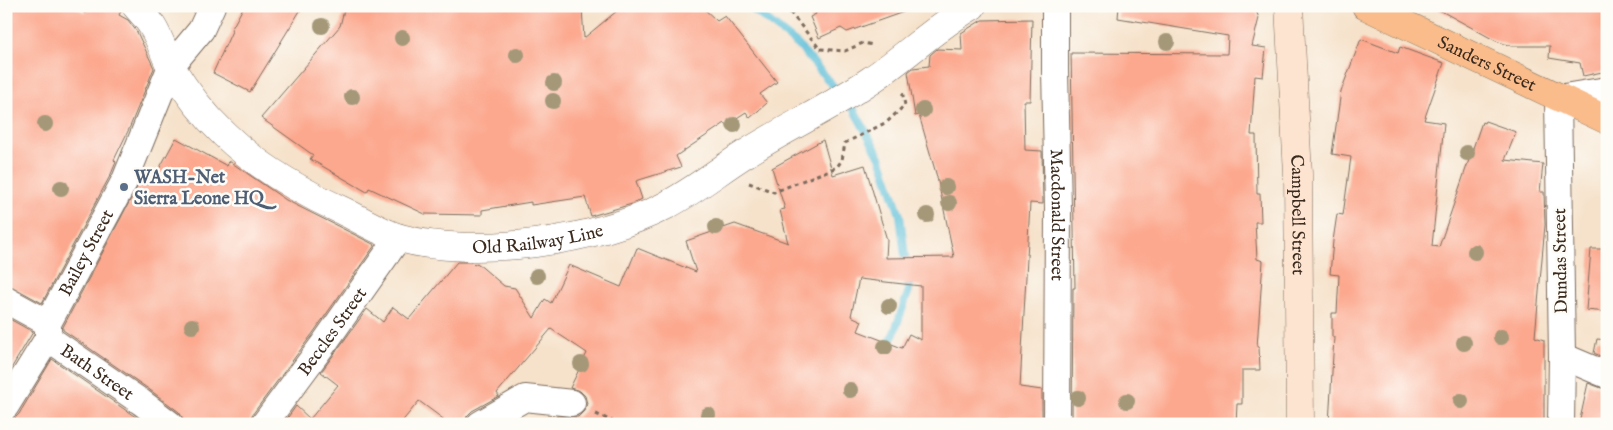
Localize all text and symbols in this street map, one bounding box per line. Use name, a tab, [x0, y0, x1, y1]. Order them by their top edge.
street label: Sanders Street	[1434, 32, 1539, 98]
street label: Macdonald Street	[1044, 149, 1068, 281]
street label: Campbell Street	[1284, 154, 1309, 275]
place label: WASH-Net Sierra Leone HQ	[133, 167, 277, 211]
marker: WASH-Net Sierra Leone HQ	[118, 181, 130, 193]
street label: Bailey Street	[55, 206, 120, 301]
street label: Dundas Street	[1549, 208, 1574, 314]
street label: Old Railway Line	[472, 220, 606, 260]
street label: Beccles Street	[294, 283, 373, 381]
street label: Bath Street	[55, 340, 138, 407]

